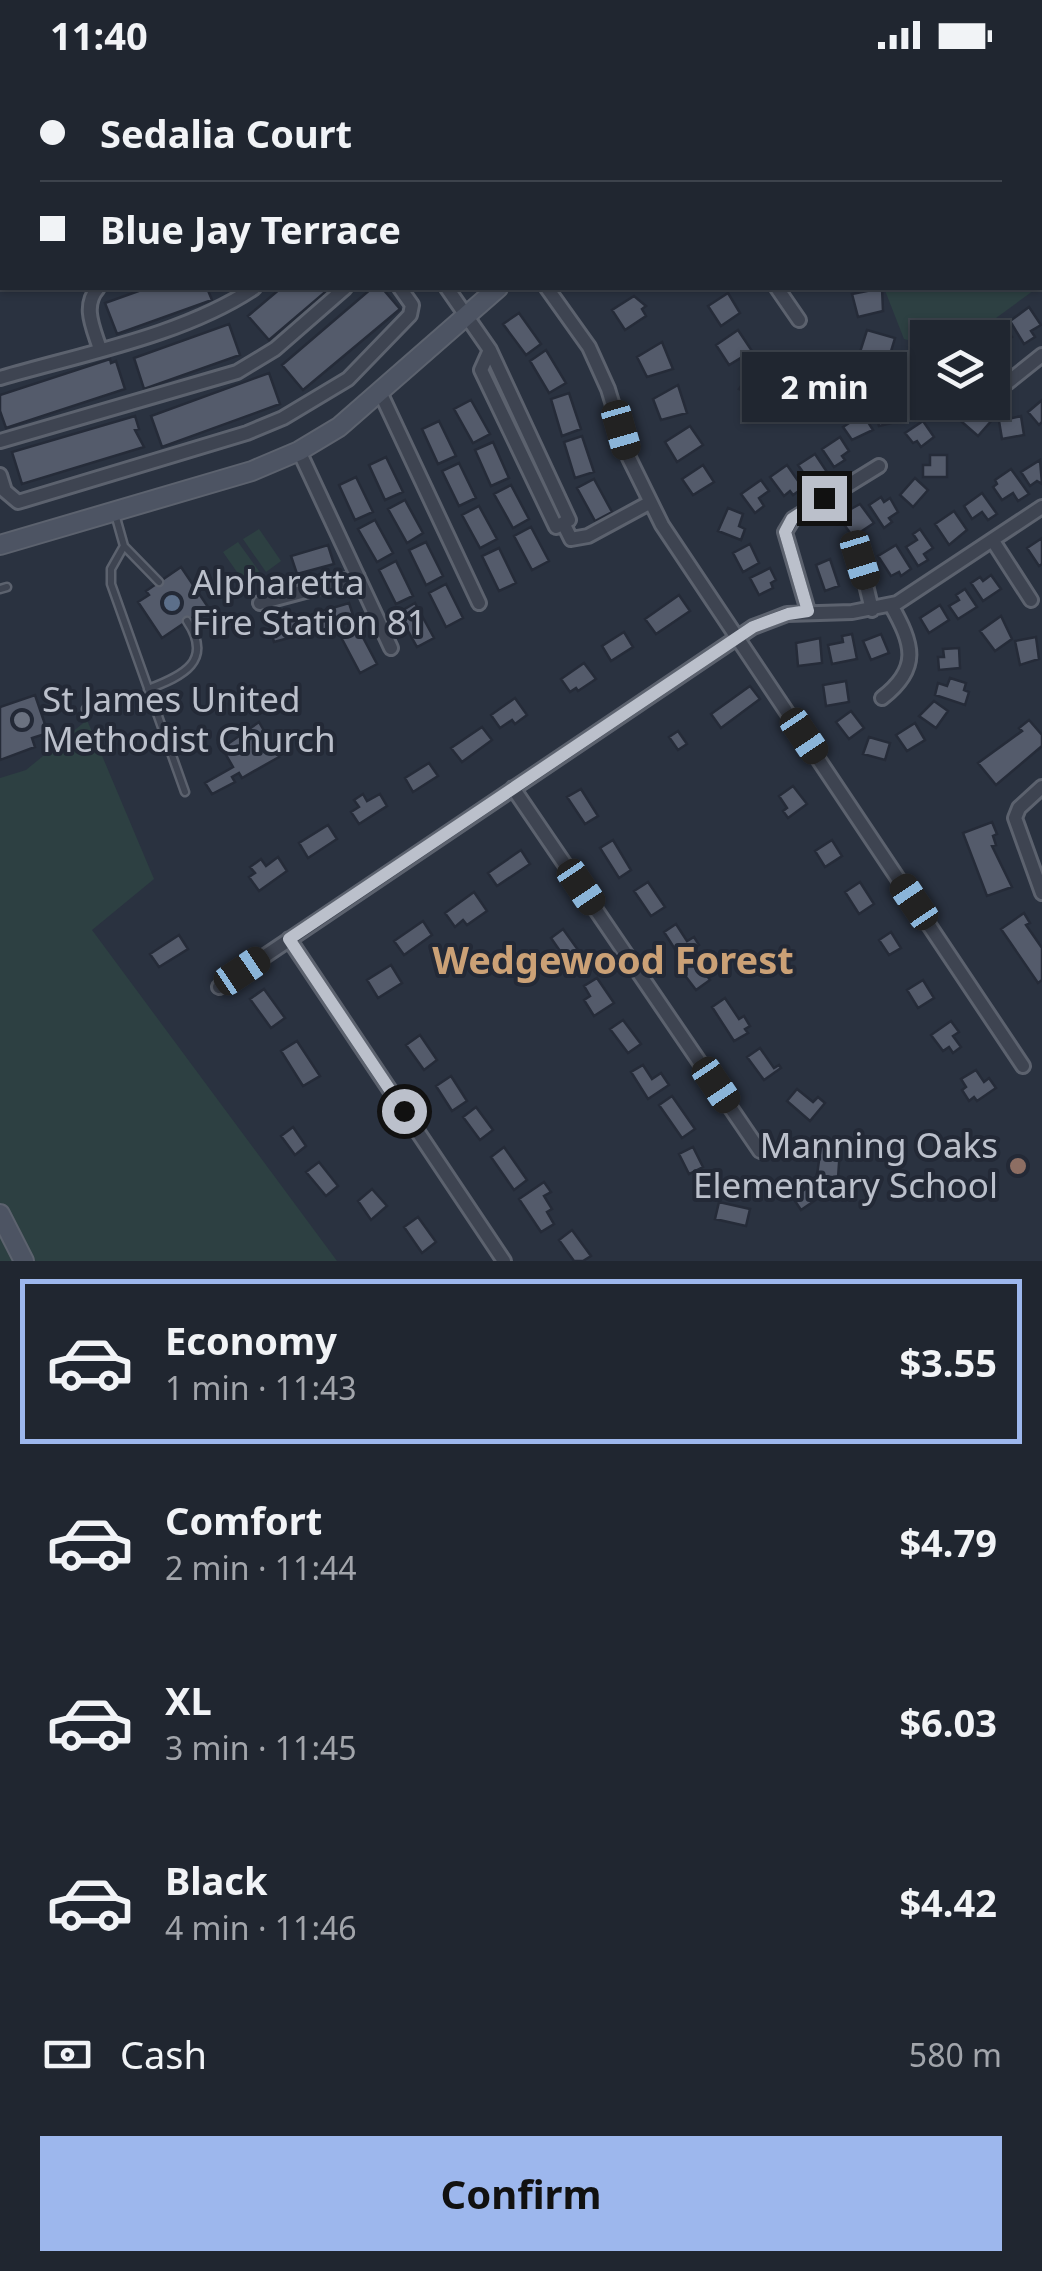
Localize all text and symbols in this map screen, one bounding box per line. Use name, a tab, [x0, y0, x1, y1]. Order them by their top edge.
text: 11:40	[50, 9, 148, 61]
text: Sedalia Court	[100, 107, 352, 159]
text: Blue Jay Terrace	[100, 203, 401, 255]
map controls	[910, 320, 1010, 420]
button: layers	[910, 320, 1010, 420]
callout: 2 min	[742, 353, 906, 423]
text: 2 min	[780, 365, 869, 408]
car	[598, 397, 644, 463]
route end	[802, 476, 847, 521]
car	[837, 527, 883, 593]
place label: Alpharetta Fire Station 81	[192, 558, 427, 645]
marker: Alpharetta Fire Station 81	[161, 592, 183, 614]
place label: St James United Methodist Church	[42, 675, 336, 762]
car	[775, 703, 833, 769]
marker: St James United Methodist Church	[11, 709, 33, 731]
car	[552, 854, 610, 920]
car	[885, 869, 943, 935]
district label: Wedgewood Forest	[432, 933, 794, 985]
car	[209, 942, 275, 1000]
car	[687, 1052, 745, 1118]
route start	[382, 1089, 427, 1134]
place label: Manning Oaks Elementary School	[693, 1121, 998, 1208]
marker: Manning Oaks Elementary School	[1007, 1155, 1029, 1177]
text: Economy	[165, 1314, 337, 1366]
icon: car	[45, 1317, 135, 1407]
text: $3.55	[899, 1336, 997, 1388]
text: 1 min · 11:43	[165, 1366, 357, 1409]
text: Comfort	[165, 1494, 322, 1546]
icon: car	[45, 1497, 135, 1587]
text: $4.79	[899, 1516, 997, 1568]
text: 2 min · 11:44	[165, 1546, 357, 1589]
text: XL	[165, 1674, 212, 1726]
icon: car	[45, 1677, 135, 1767]
text: $6.03	[899, 1696, 997, 1748]
text: 3 min · 11:45	[165, 1726, 357, 1769]
text: Black	[165, 1854, 268, 1906]
icon: car	[45, 1857, 135, 1947]
text: $4.42	[899, 1876, 997, 1928]
text: 4 min · 11:46	[165, 1906, 357, 1949]
icon: cash	[40, 2027, 95, 2082]
text: Cash	[120, 2028, 207, 2080]
text: 580 m	[909, 2033, 1002, 2076]
button: Confirm	[40, 2136, 1002, 2251]

